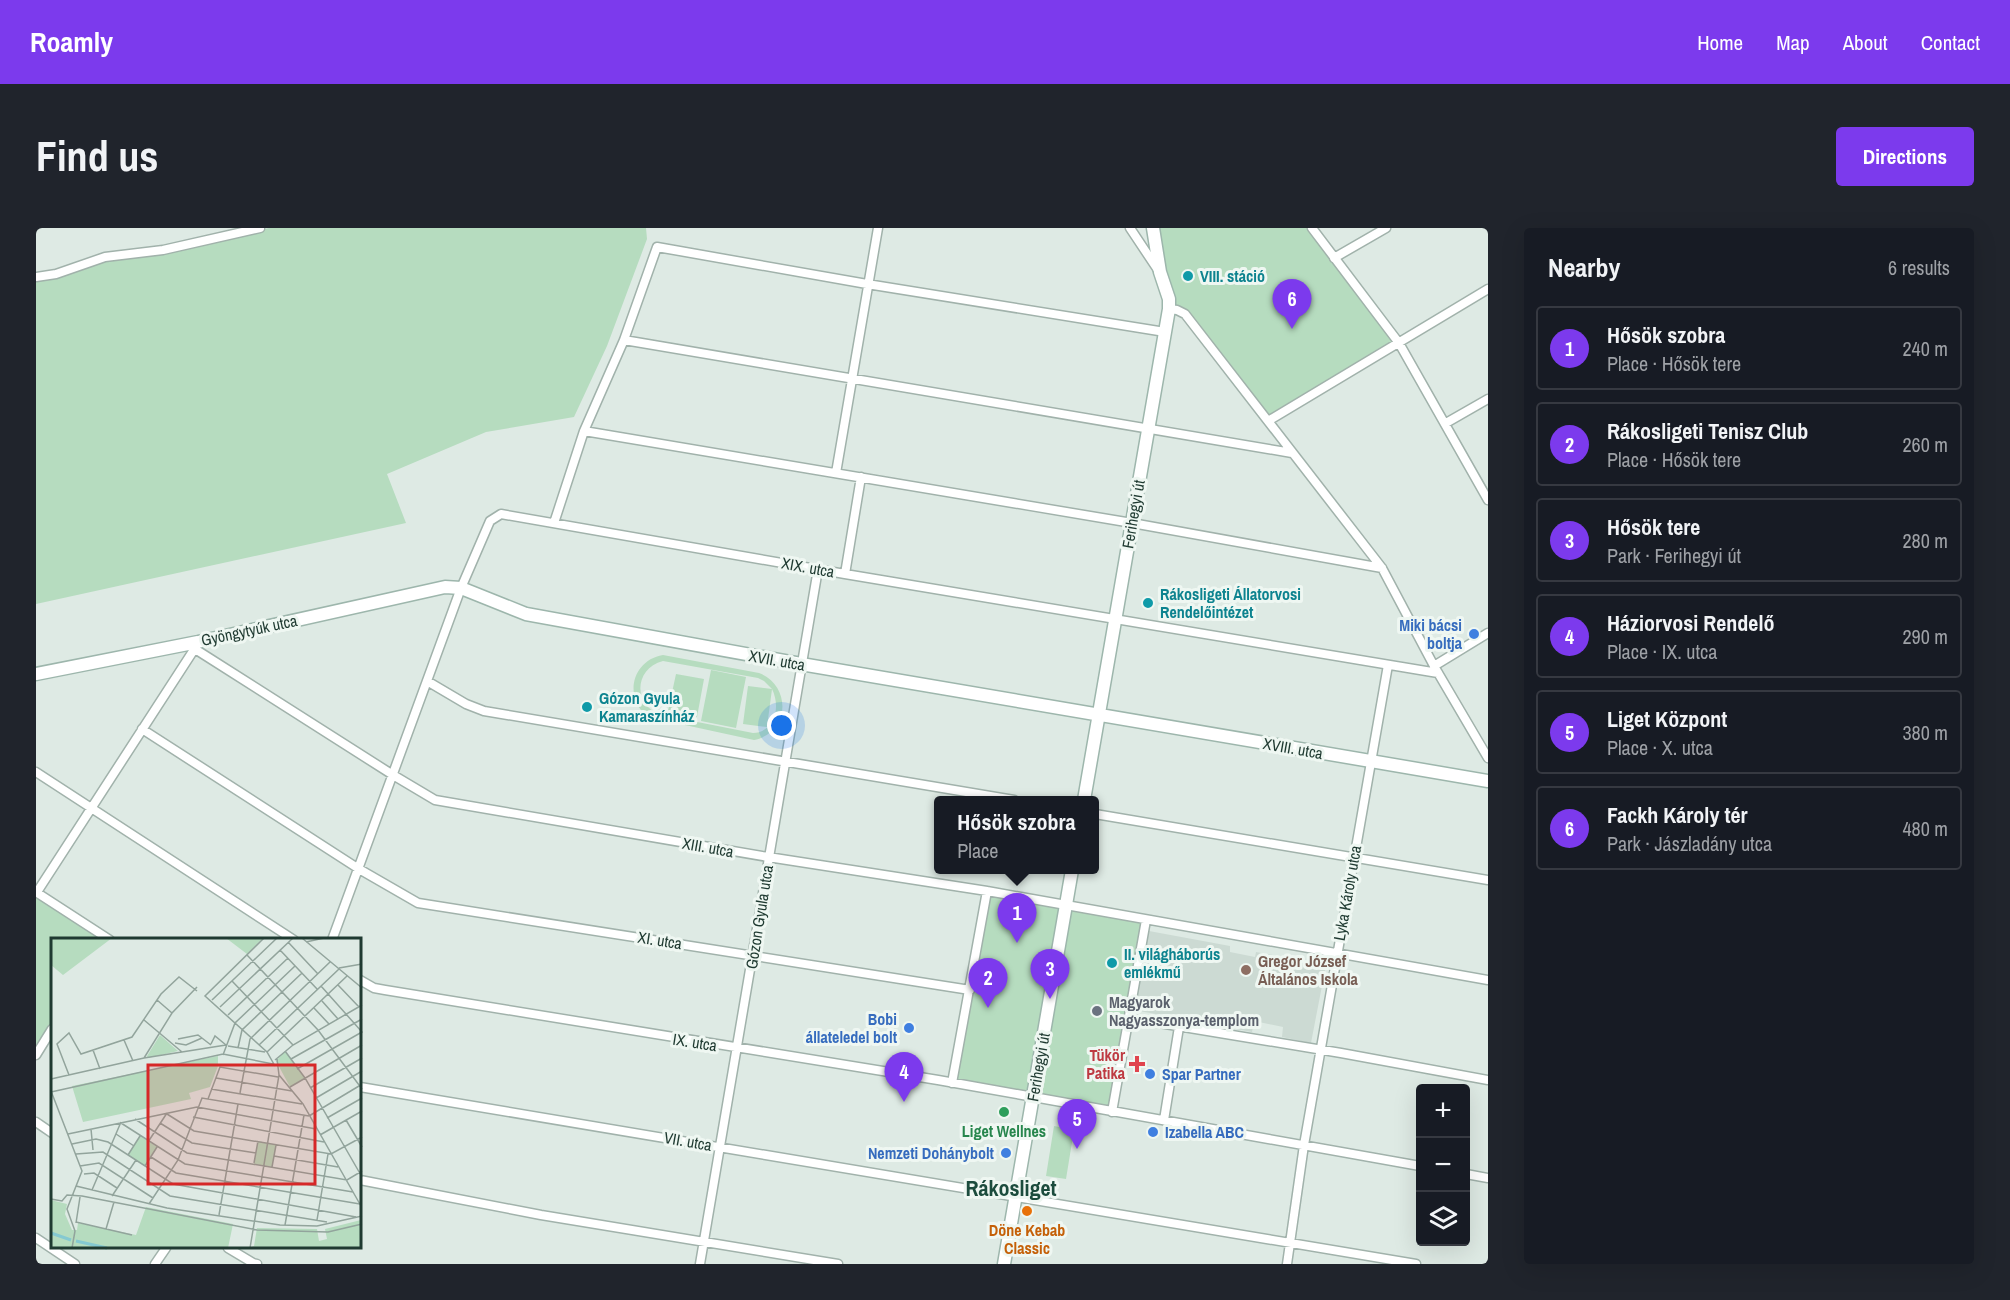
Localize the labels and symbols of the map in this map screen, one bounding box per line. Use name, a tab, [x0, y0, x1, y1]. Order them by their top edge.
place label: VIII. stáció	[1200, 265, 1265, 287]
marker: VIII. stáció	[1181, 269, 1195, 283]
pin: 6	[1272, 279, 1312, 329]
street label: Ferihegyi út	[1116, 478, 1150, 550]
street label: XIX. utca	[780, 552, 837, 583]
place label: Rákosligeti Állatorvosi Rendelőintézet	[1160, 583, 1301, 623]
marker: Rákosligeti Állatorvosi Rendelőintézet	[1141, 596, 1155, 610]
street label: Gyöngytyúk utca	[199, 609, 300, 651]
place label: Miki bácsi boltja	[1399, 614, 1463, 654]
marker: Miki bácsi boltja	[1467, 627, 1481, 641]
street label: XVII. utca	[747, 644, 808, 676]
place label: Gózon Gyula Kamaraszínház	[599, 687, 695, 727]
marker: Gózon Gyula Kamaraszínház	[580, 700, 594, 714]
your location	[767, 711, 796, 740]
street label: XVIII. utca	[1261, 732, 1325, 764]
street label: XIII. utca	[681, 832, 736, 862]
street label: Lyka Károly utca	[1328, 843, 1366, 942]
street label: Gózon Gyula utca	[740, 863, 778, 971]
pin: 1	[998, 894, 1036, 943]
street label: XI. utca	[636, 926, 684, 954]
inset map	[51, 938, 362, 1249]
place label: II. világháborús emlékmű	[1124, 943, 1220, 983]
pin: 3	[1030, 950, 1070, 999]
place label: Gregor József Általános Iskola	[1258, 950, 1359, 990]
marker: II. világháborús emlékmű	[1105, 956, 1119, 970]
pin: 2	[968, 958, 1008, 1008]
marker: Gregor József Általános Iskola	[1239, 963, 1253, 977]
place label: Magyarok Nagyasszonya-templom	[1109, 991, 1259, 1031]
marker: Magyarok Nagyasszonya-templom	[1090, 1004, 1104, 1018]
place label: Bobi állateledel bolt	[806, 1008, 898, 1048]
marker: Bobi állateledel bolt	[902, 1021, 916, 1035]
street label: IX. utca	[671, 1028, 719, 1056]
street label: Ferihegyi út	[1021, 1031, 1055, 1103]
place label: Tükör Patika	[1086, 1044, 1126, 1084]
pin: 4	[884, 1052, 924, 1102]
marker: Tükör Patika	[1130, 1057, 1144, 1071]
place label: Spar Partner	[1162, 1063, 1242, 1085]
marker: Spar Partner	[1143, 1067, 1157, 1081]
pin: 5	[1058, 1100, 1096, 1149]
marker: Liget Wellnes	[997, 1105, 1011, 1119]
place label: Liget Wellnes	[962, 1120, 1046, 1142]
place label: Izabella ABC	[1165, 1121, 1244, 1143]
marker: Izabella ABC	[1146, 1125, 1160, 1139]
street label: VII. utca	[662, 1126, 714, 1156]
place label: Nemzeti Dohánybolt	[868, 1142, 995, 1164]
marker: Nemzeti Dohánybolt	[999, 1146, 1013, 1160]
district label: Rákosliget	[965, 1173, 1057, 1203]
marker: Döne Kebab Classic	[1020, 1204, 1034, 1218]
place label: Döne Kebab Classic	[989, 1219, 1065, 1259]

